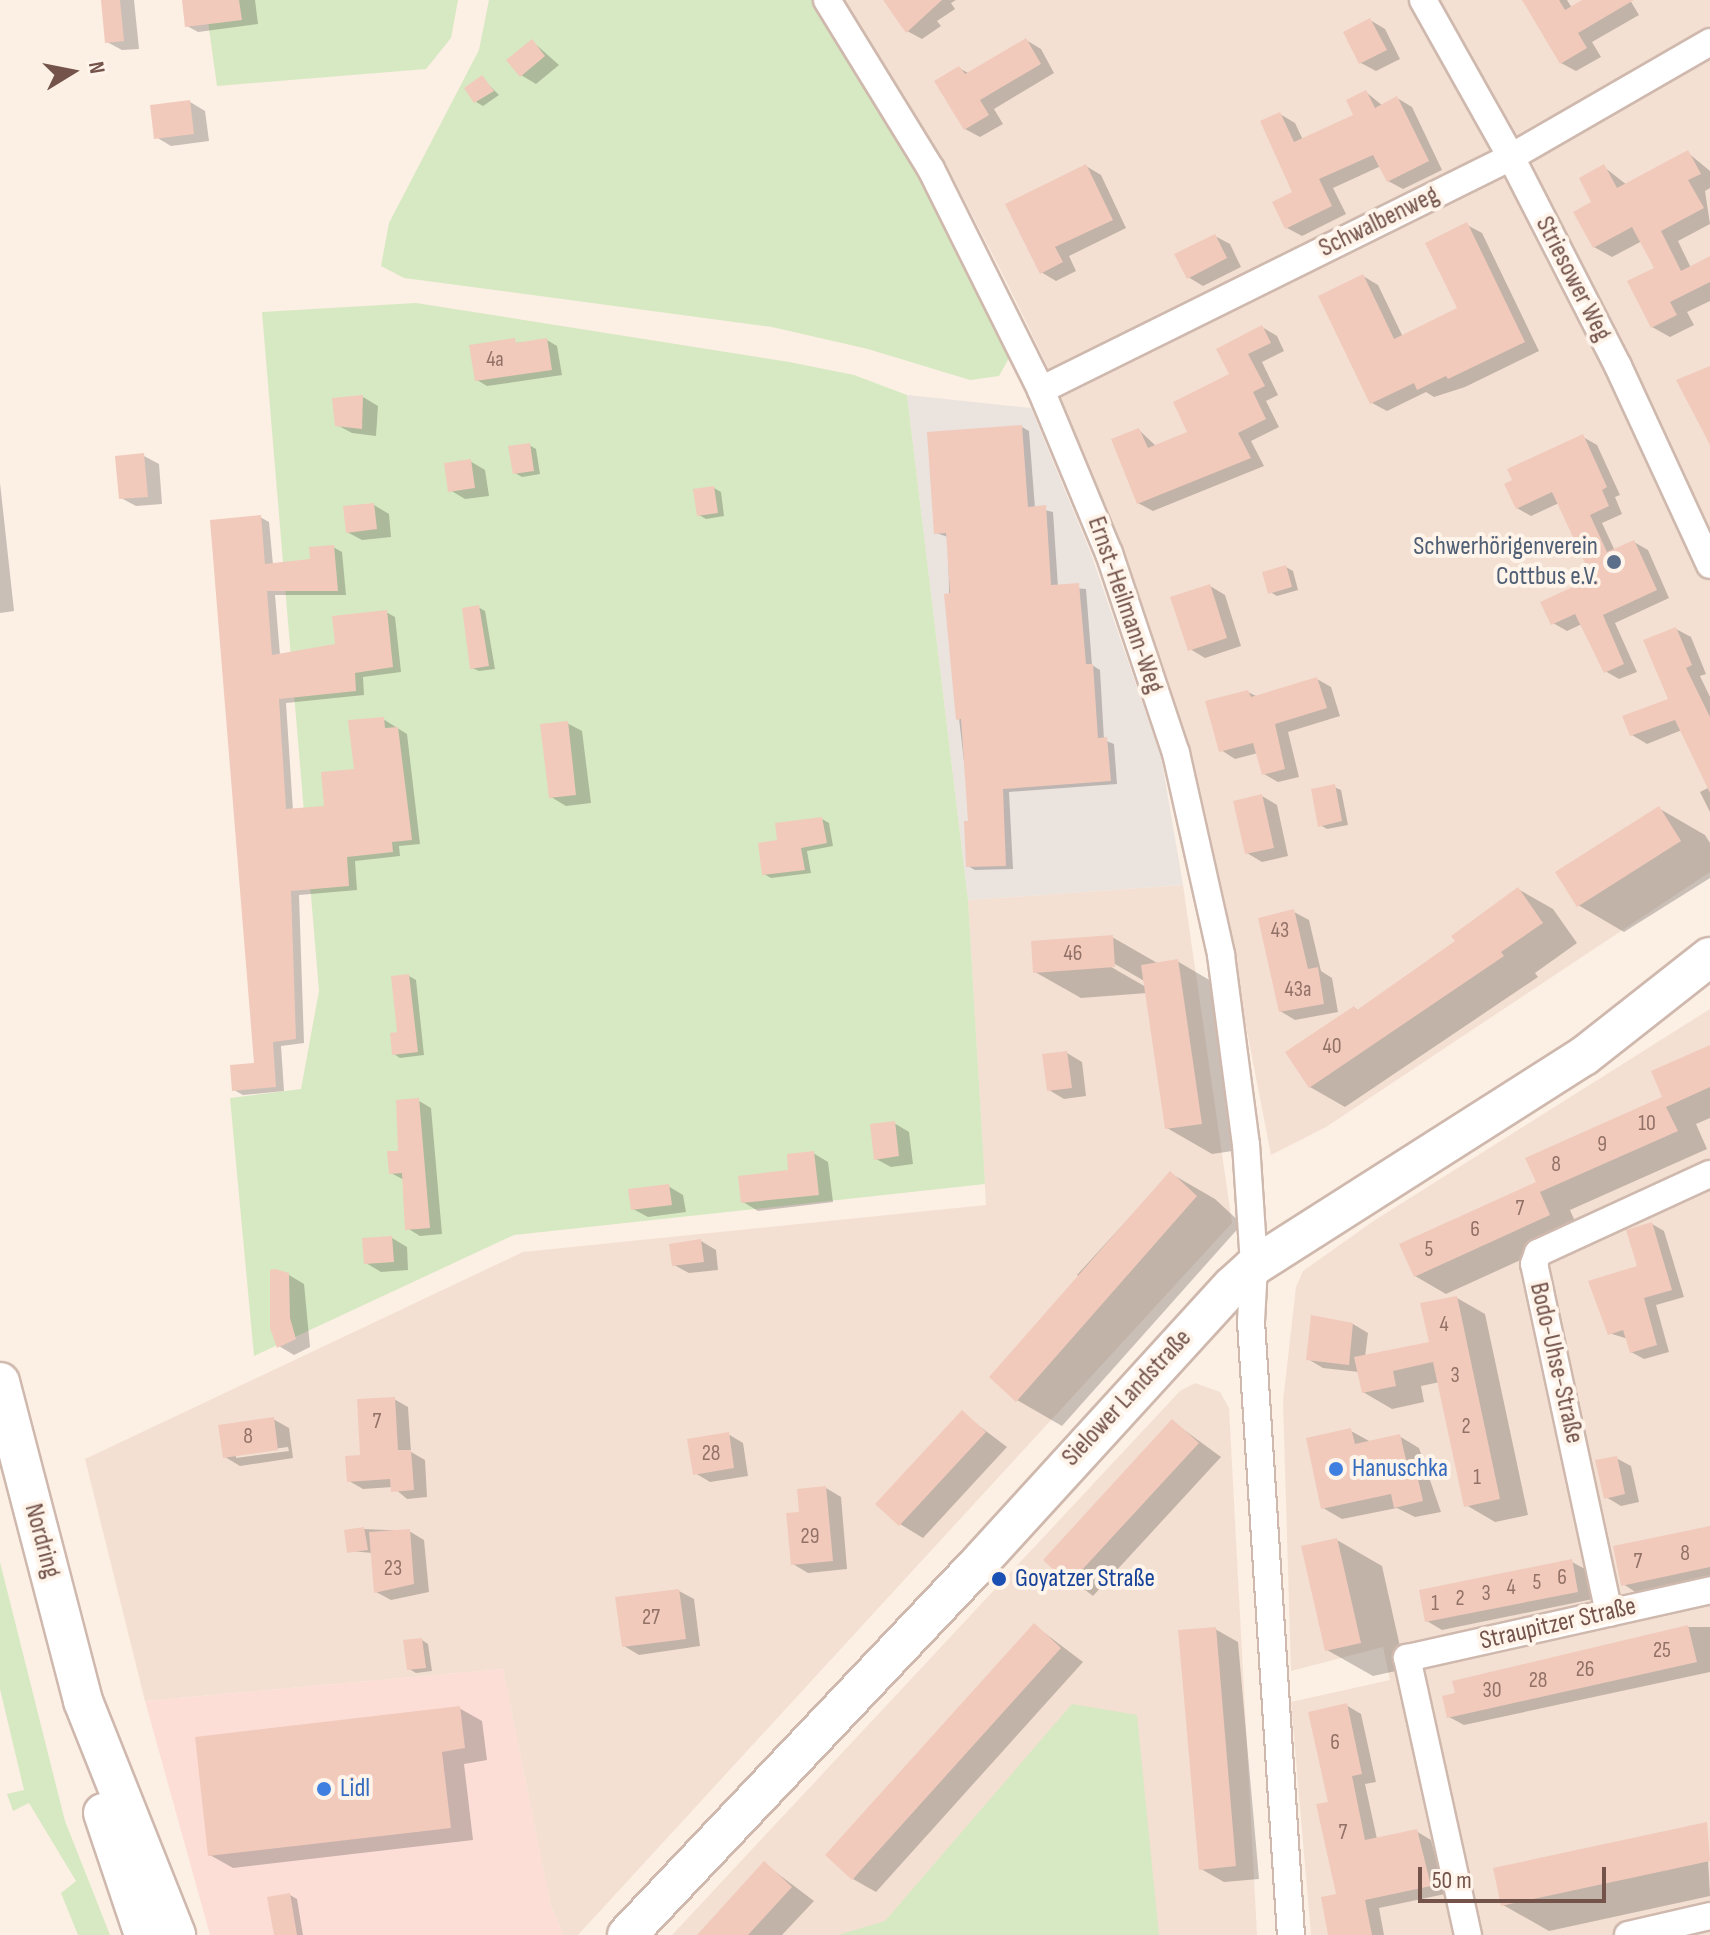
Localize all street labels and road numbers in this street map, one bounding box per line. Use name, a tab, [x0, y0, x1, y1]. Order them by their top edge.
street label: Schwalbenweg	[1314, 180, 1444, 264]
street label: Striesower Weg	[1528, 211, 1618, 347]
street label: Ernst-Heilmann-Weg	[1080, 513, 1170, 697]
street label: Bodo-Uhse-Straße	[1522, 1279, 1590, 1447]
street label: Sielower Landstraße	[1056, 1323, 1198, 1473]
street label: Nordring	[17, 1500, 67, 1582]
street label: Straupitzer Straße	[1477, 1591, 1639, 1657]

